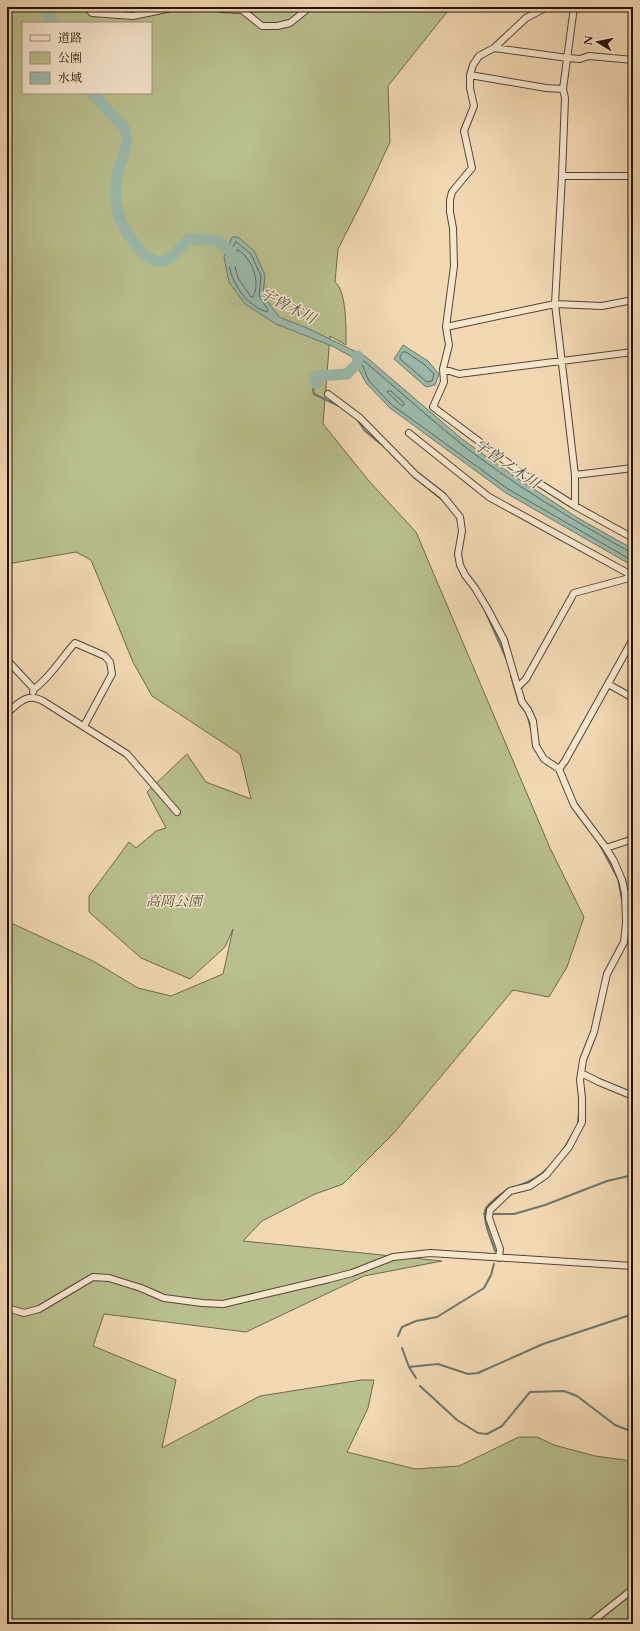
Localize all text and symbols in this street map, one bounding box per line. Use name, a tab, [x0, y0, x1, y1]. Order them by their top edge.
legend	[22, 22, 152, 94]
north arrow	[578, 22, 618, 62]
text: 道路	[58, 30, 82, 46]
text: N	[580, 34, 597, 46]
text: 公園	[58, 50, 82, 66]
text: 水域	[58, 70, 82, 86]
water label: 宇曽木川	[257, 283, 321, 329]
water label: 宇曽ノ木川	[470, 435, 545, 494]
park label: 高岡公園	[146, 892, 204, 911]

